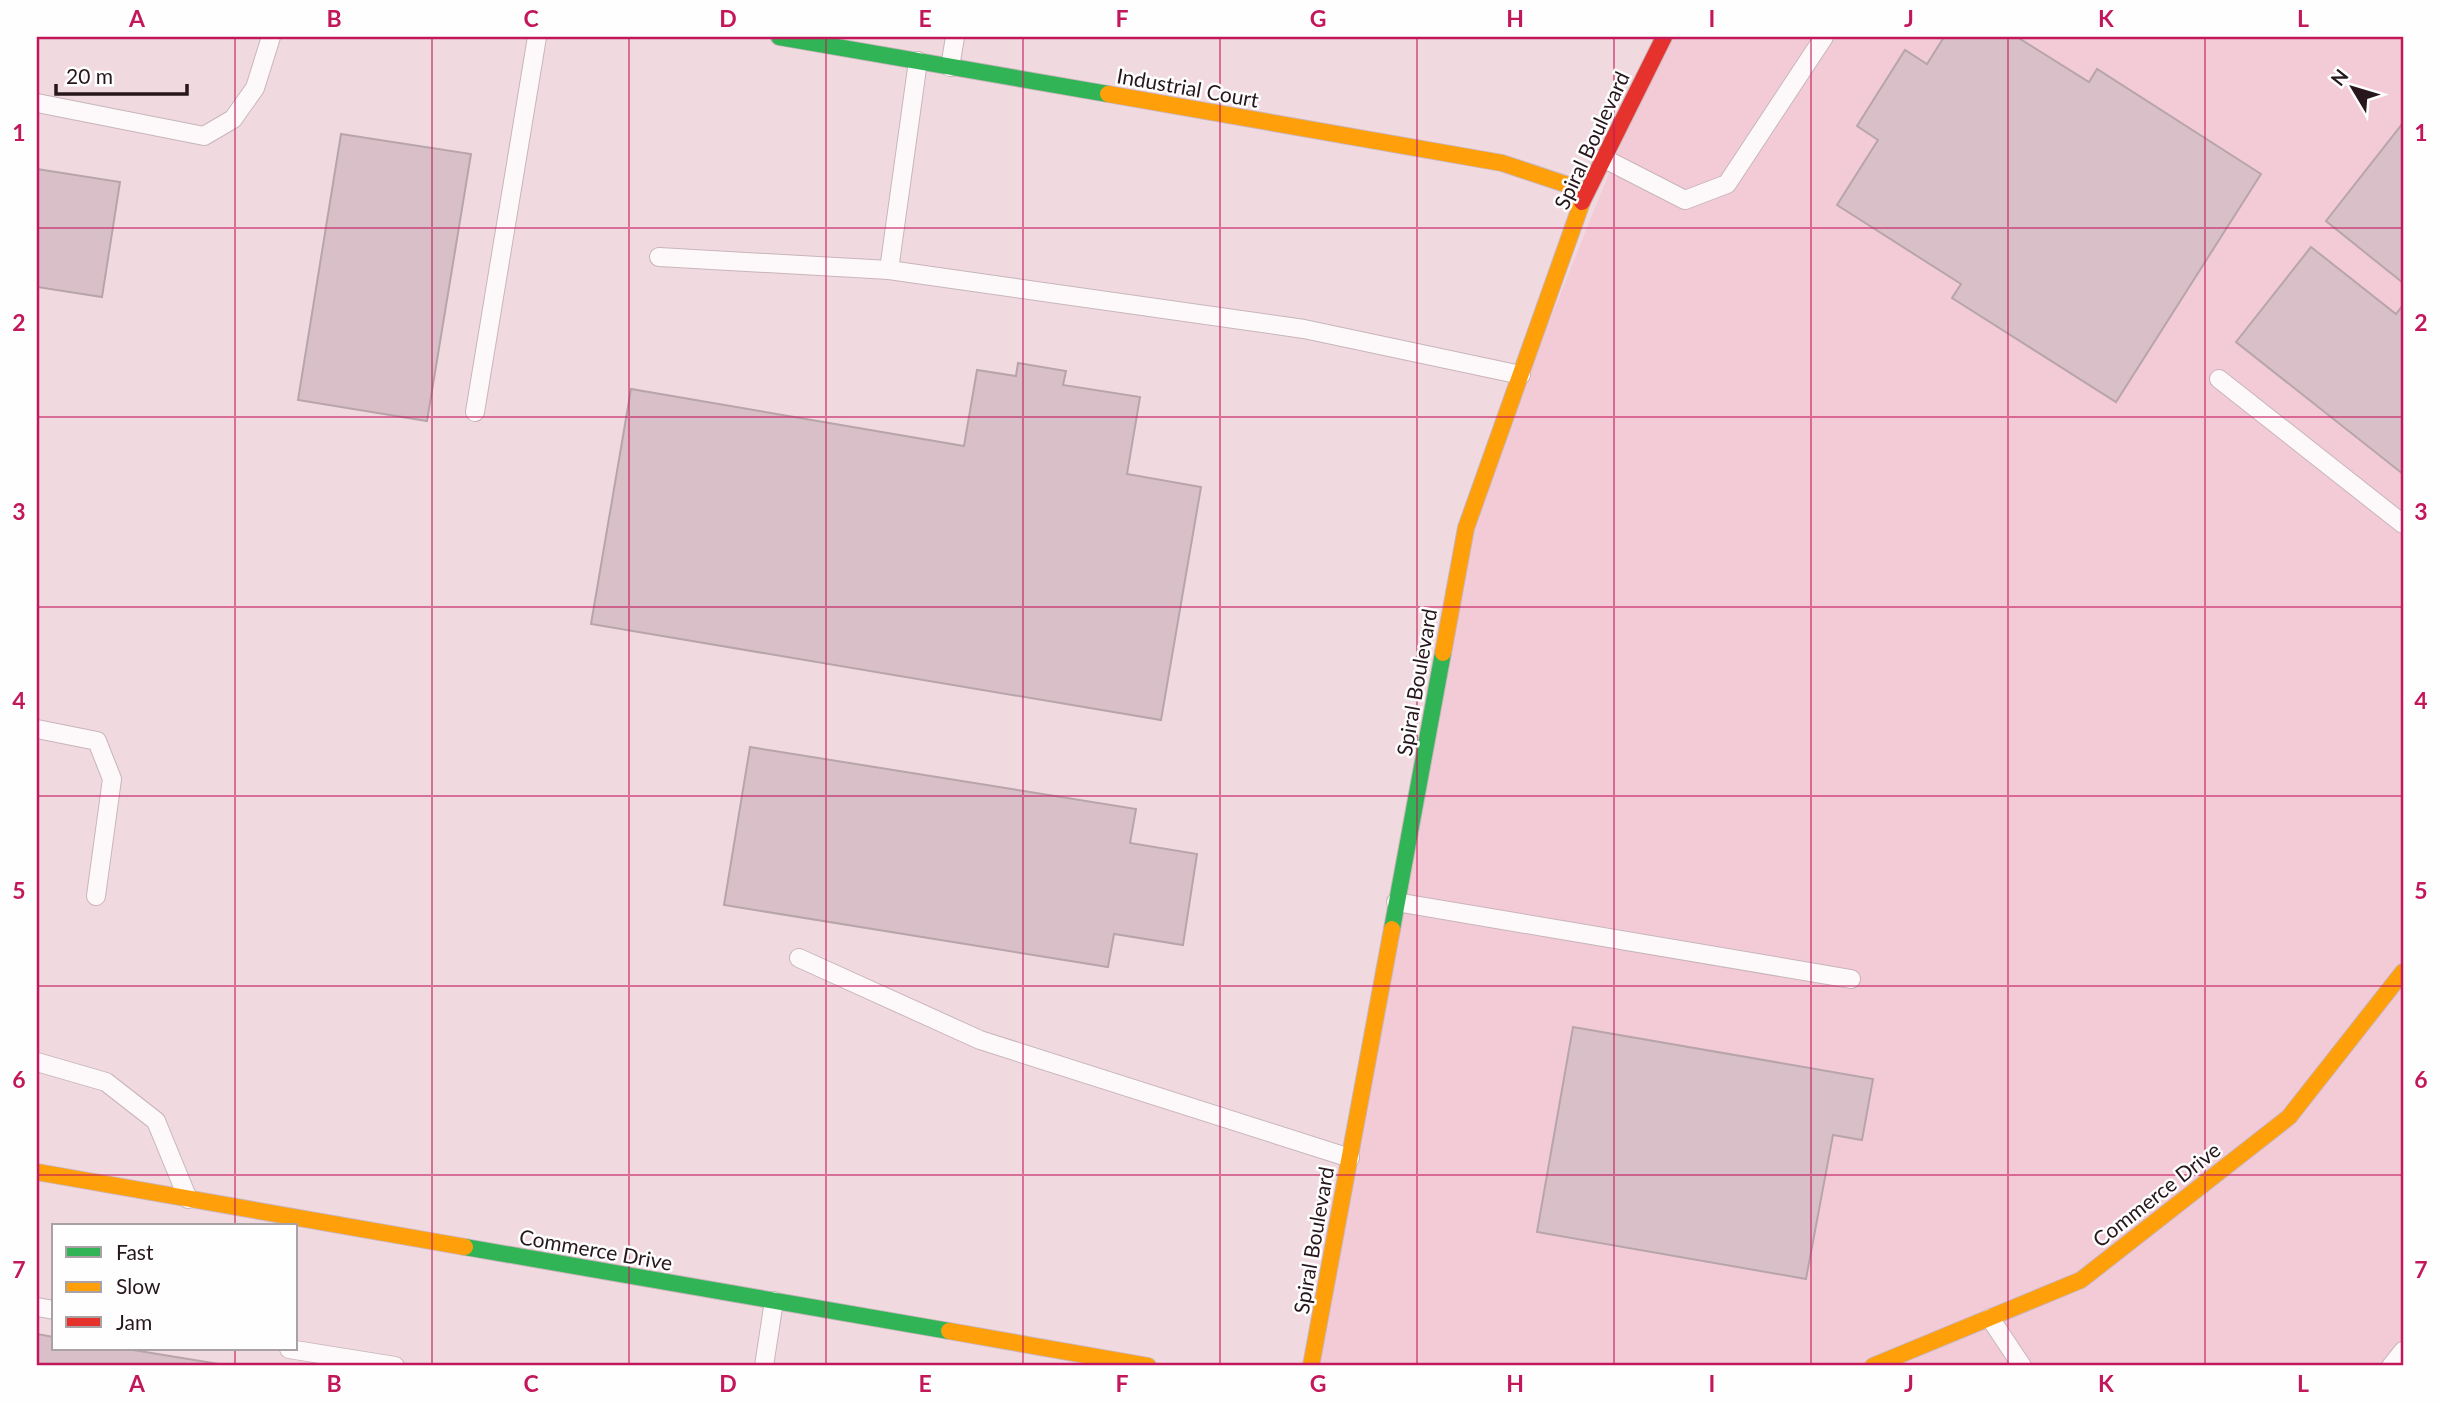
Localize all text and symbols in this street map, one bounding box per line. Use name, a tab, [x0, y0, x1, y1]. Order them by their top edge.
text: A	[128, 4, 146, 32]
text: B	[326, 4, 342, 32]
text: C	[523, 4, 539, 32]
text: D	[719, 4, 737, 32]
text: E	[918, 4, 932, 32]
text: F	[1115, 4, 1129, 32]
text: G	[1310, 4, 1326, 32]
text: H	[1506, 4, 1524, 32]
text: I	[1709, 4, 1715, 32]
text: J	[1904, 4, 1914, 32]
text: K	[2098, 4, 2114, 32]
text: L	[2297, 4, 2309, 32]
scale bar	[56, 52, 187, 96]
north arrow	[2318, 52, 2388, 122]
street label: Industrial Court	[1115, 62, 1261, 112]
text: 20 m	[66, 63, 113, 88]
text: N	[2326, 64, 2353, 90]
street label: Spiral Boulevard	[1548, 67, 1634, 213]
text: 1	[12, 118, 26, 146]
text: 1	[2414, 118, 2428, 146]
text: 2	[12, 308, 26, 336]
text: 2	[2414, 308, 2428, 336]
text: 3	[12, 497, 26, 525]
text: 3	[2414, 497, 2428, 525]
street label: Spiral Boulevard	[1391, 606, 1441, 758]
text: 4	[12, 686, 26, 714]
text: 4	[2414, 686, 2428, 714]
text: 5	[12, 876, 26, 904]
text: 5	[2414, 876, 2428, 904]
text: 6	[12, 1065, 26, 1093]
text: 6	[2414, 1065, 2428, 1093]
street label: Commerce Drive	[2087, 1136, 2225, 1252]
street label: Spiral Boulevard	[1288, 1164, 1338, 1316]
street label: Commerce Drive	[518, 1223, 674, 1275]
legend	[52, 1224, 298, 1350]
text: Fast	[116, 1239, 154, 1264]
text: 7	[12, 1255, 26, 1283]
text: 7	[2414, 1255, 2428, 1283]
text: Slow	[116, 1273, 161, 1298]
text: Jam	[116, 1309, 152, 1334]
text: A	[128, 1369, 146, 1397]
text: B	[326, 1369, 342, 1397]
text: C	[523, 1369, 539, 1397]
text: D	[719, 1369, 737, 1397]
text: E	[918, 1369, 932, 1397]
text: F	[1115, 1369, 1129, 1397]
text: G	[1310, 1369, 1326, 1397]
text: H	[1506, 1369, 1524, 1397]
text: I	[1709, 1369, 1715, 1397]
text: J	[1904, 1369, 1914, 1397]
text: K	[2098, 1369, 2114, 1397]
text: L	[2297, 1369, 2309, 1397]

